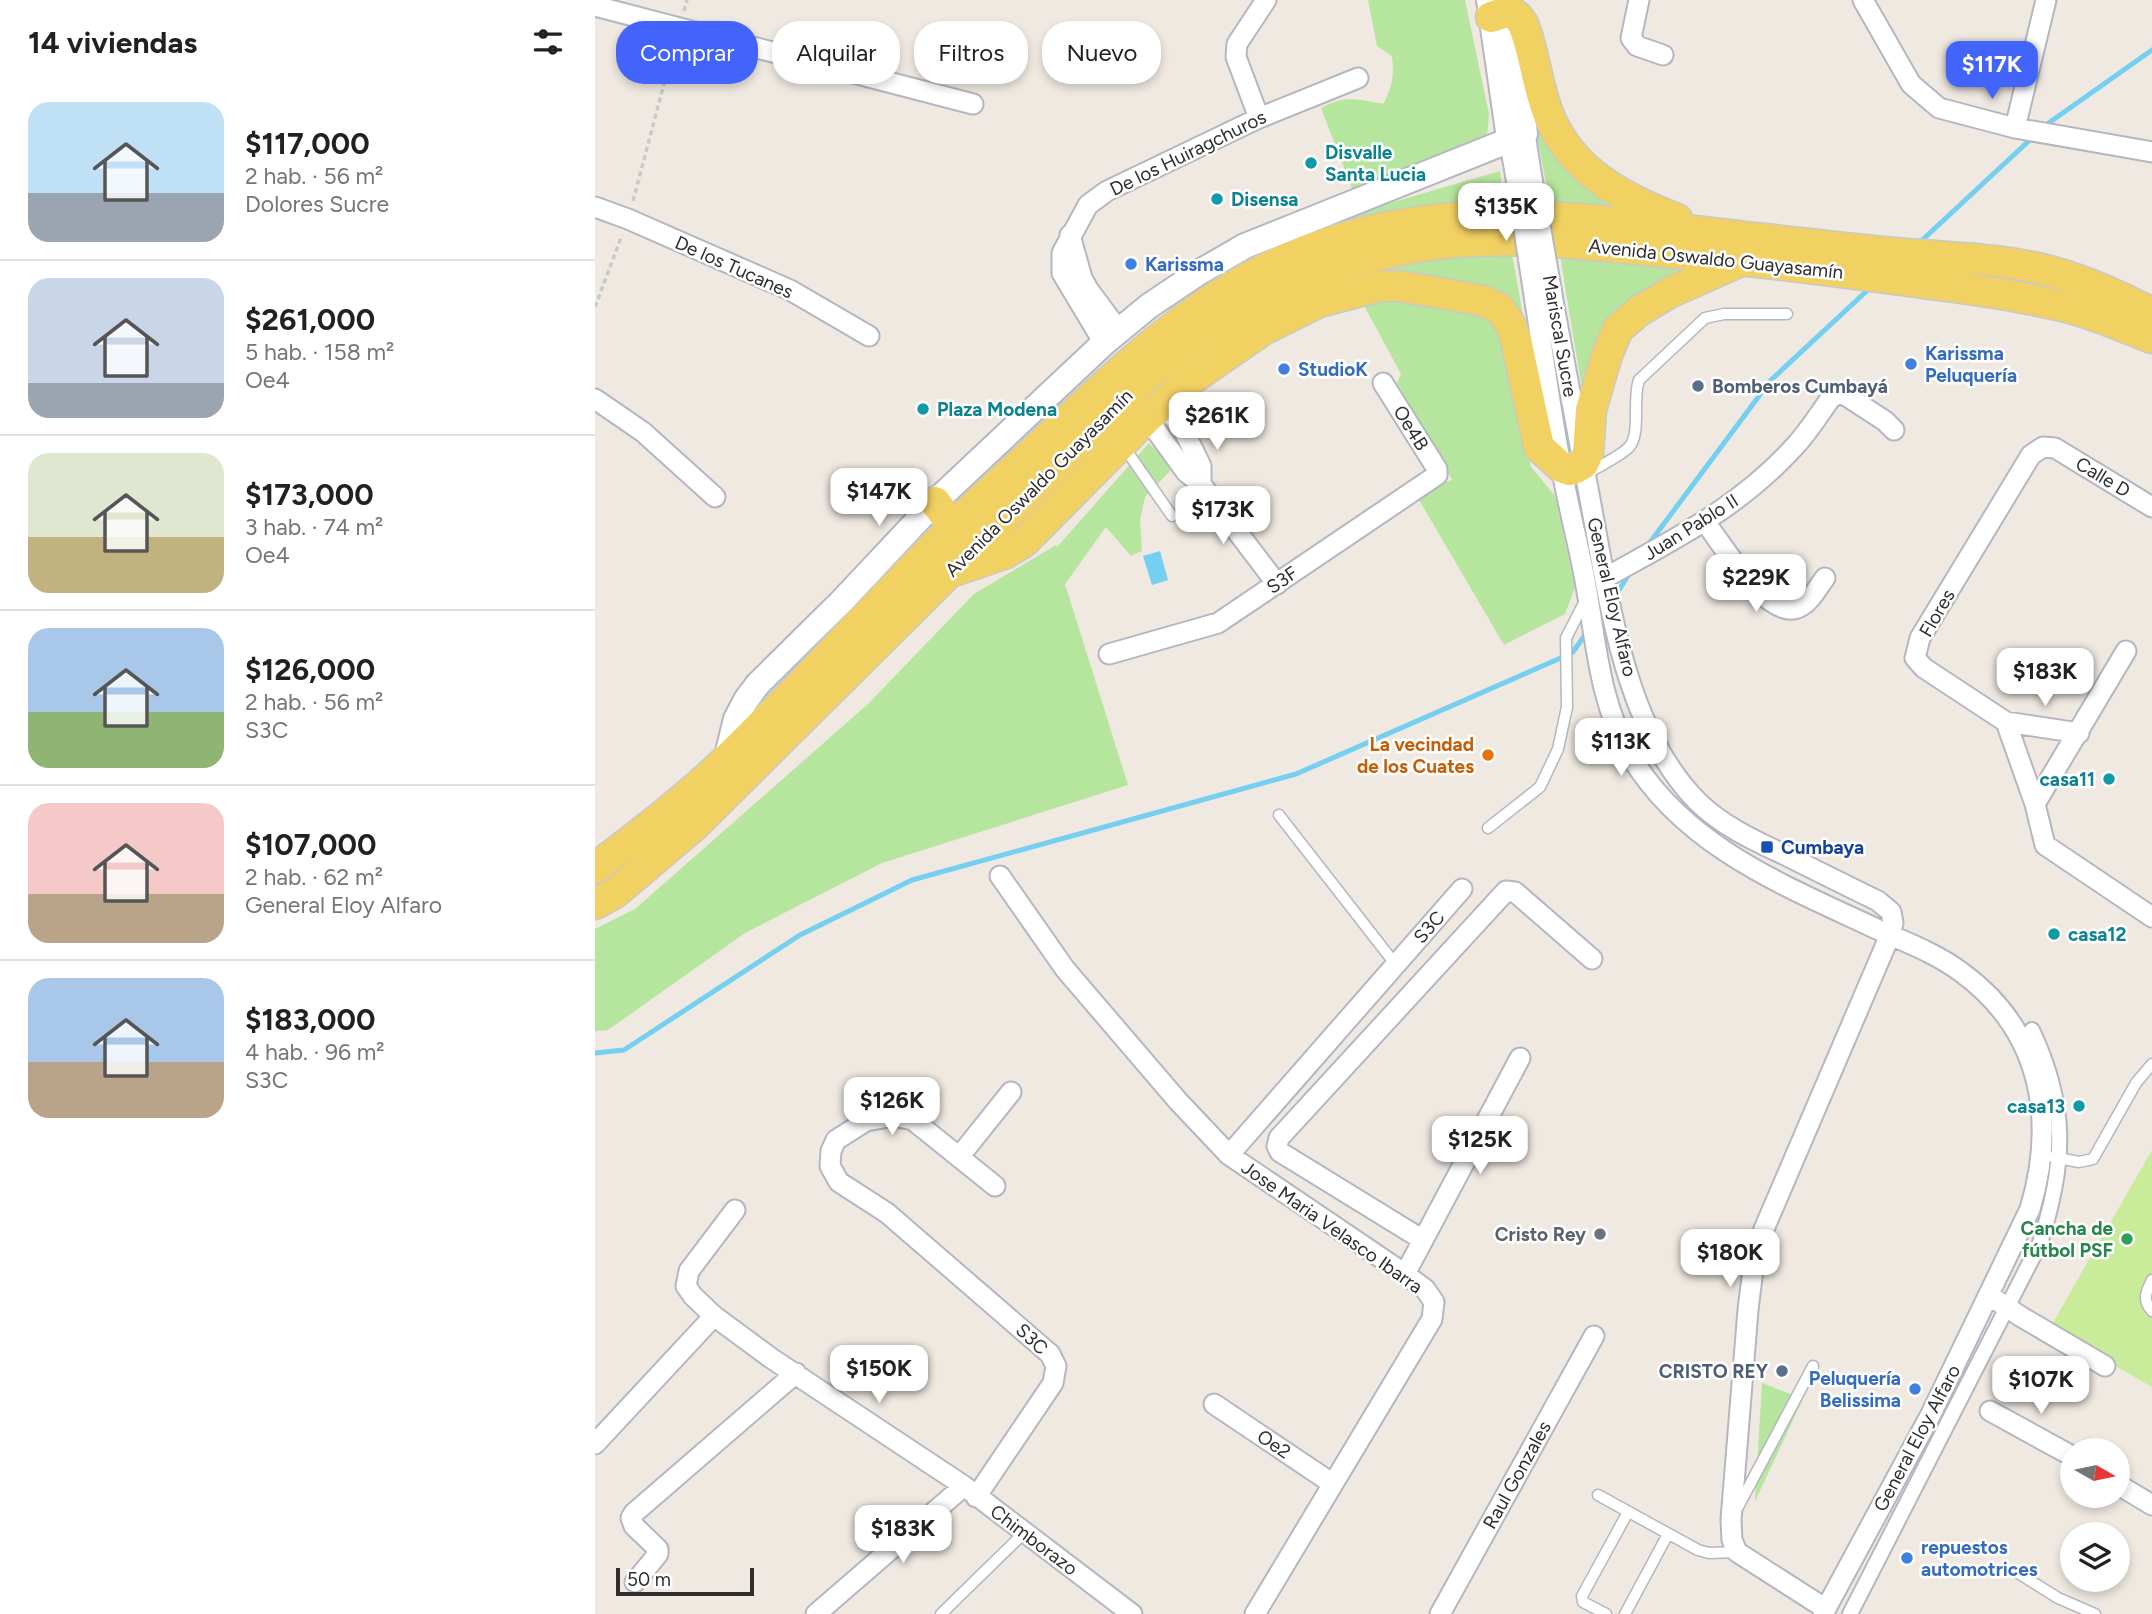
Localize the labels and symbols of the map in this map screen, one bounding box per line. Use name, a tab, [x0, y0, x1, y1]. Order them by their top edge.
pin: $117K	[1943, 42, 2041, 101]
street label: De los Huiragchuros	[1106, 105, 1270, 201]
place label: Disvalle Santa Lucia	[1325, 141, 1426, 186]
marker: Disvalle Santa Lucia	[1303, 155, 1319, 171]
pin: $135K	[1457, 184, 1555, 243]
place label: Disensa	[1231, 188, 1298, 211]
marker: Disensa	[1209, 191, 1225, 207]
street label: De los Tucanes	[671, 231, 797, 303]
street label: Avenida Oswaldo Guayasamín	[1588, 234, 1844, 284]
place label: Karissma	[1145, 253, 1224, 276]
marker: Karissma	[1123, 256, 1139, 272]
street label: Mariscal Sucre	[1538, 273, 1582, 399]
place label: Karissma Peluquería	[1925, 342, 2017, 387]
marker: Karissma Peluquería	[1903, 356, 1919, 372]
place label: StudioK	[1298, 358, 1368, 381]
marker: StudioK	[1276, 361, 1292, 377]
place label: Bomberos Cumbayá	[1712, 375, 1888, 398]
marker: Bomberos Cumbayá	[1690, 378, 1706, 394]
street label: Avenida Oswaldo Guayasamín	[940, 384, 1138, 582]
pin: $261K	[1168, 392, 1266, 452]
place label: Plaza Modena	[937, 398, 1057, 421]
marker: Plaza Modena	[915, 401, 931, 417]
street label: Oe4B	[1388, 401, 1434, 455]
street label: Calle D	[2071, 452, 2135, 502]
pin: $147K	[830, 468, 928, 528]
pin: $173K	[1174, 486, 1272, 546]
street label: Juan Pablo II	[1639, 489, 1743, 565]
street label: General Eloy Alfaro	[1582, 515, 1642, 679]
pin: $229K	[1707, 554, 1805, 614]
street label: S3F	[1262, 561, 1302, 599]
street label: Flores	[1914, 585, 1960, 641]
pin: $183K	[1996, 648, 2094, 708]
pin: $113K	[1572, 718, 1670, 778]
place label: La vecindad de los Cuates	[1357, 733, 1474, 778]
marker: La vecindad de los Cuates	[1480, 747, 1496, 763]
place label: casa11	[2039, 768, 2095, 791]
marker: casa11	[2101, 771, 2117, 787]
place label: Cumbaya	[1781, 836, 1864, 859]
marker: Cumbaya	[1759, 839, 1775, 855]
street label: S3C	[1409, 906, 1450, 948]
place label: casa12	[2068, 923, 2127, 946]
marker: casa12	[2046, 926, 2062, 942]
pin: $126K	[843, 1078, 941, 1137]
place label: casa13	[2007, 1095, 2065, 1118]
marker: casa13	[2071, 1098, 2087, 1114]
pin: $125K	[1431, 1116, 1529, 1176]
street label: Jose Maria Velasco Ibarra	[1237, 1156, 1427, 1298]
place label: Cancha de fútbol PSF	[2021, 1217, 2113, 1262]
place label: Cristo Rey	[1495, 1223, 1586, 1246]
marker: Cristo Rey	[1592, 1226, 1608, 1242]
pin: $180K	[1681, 1230, 1779, 1289]
marker: Cancha de fútbol PSF	[2119, 1231, 2135, 1247]
street label: S3C	[1011, 1318, 1053, 1360]
pin: $150K	[830, 1346, 928, 1405]
pin: $107K	[1992, 1356, 2090, 1416]
place label: CRISTO REY	[1659, 1360, 1769, 1383]
street label: General Eloy Alfaro	[1869, 1361, 1965, 1515]
marker: CRISTO REY	[1774, 1363, 1790, 1379]
place label: Peluquería Belissima	[1809, 1367, 1901, 1412]
marker: Peluquería Belissima	[1907, 1381, 1923, 1397]
street label: Raul Gonzales	[1478, 1417, 1556, 1533]
street label: Oe2	[1253, 1424, 1295, 1464]
north arrow	[2060, 1438, 2130, 1508]
street label: Chimborazo	[986, 1500, 1082, 1580]
pin: $183K	[854, 1506, 952, 1565]
place label: repuestos automotrices	[1921, 1536, 2038, 1581]
marker: repuestos automotrices	[1899, 1550, 1915, 1566]
scale bar	[616, 1565, 754, 1597]

